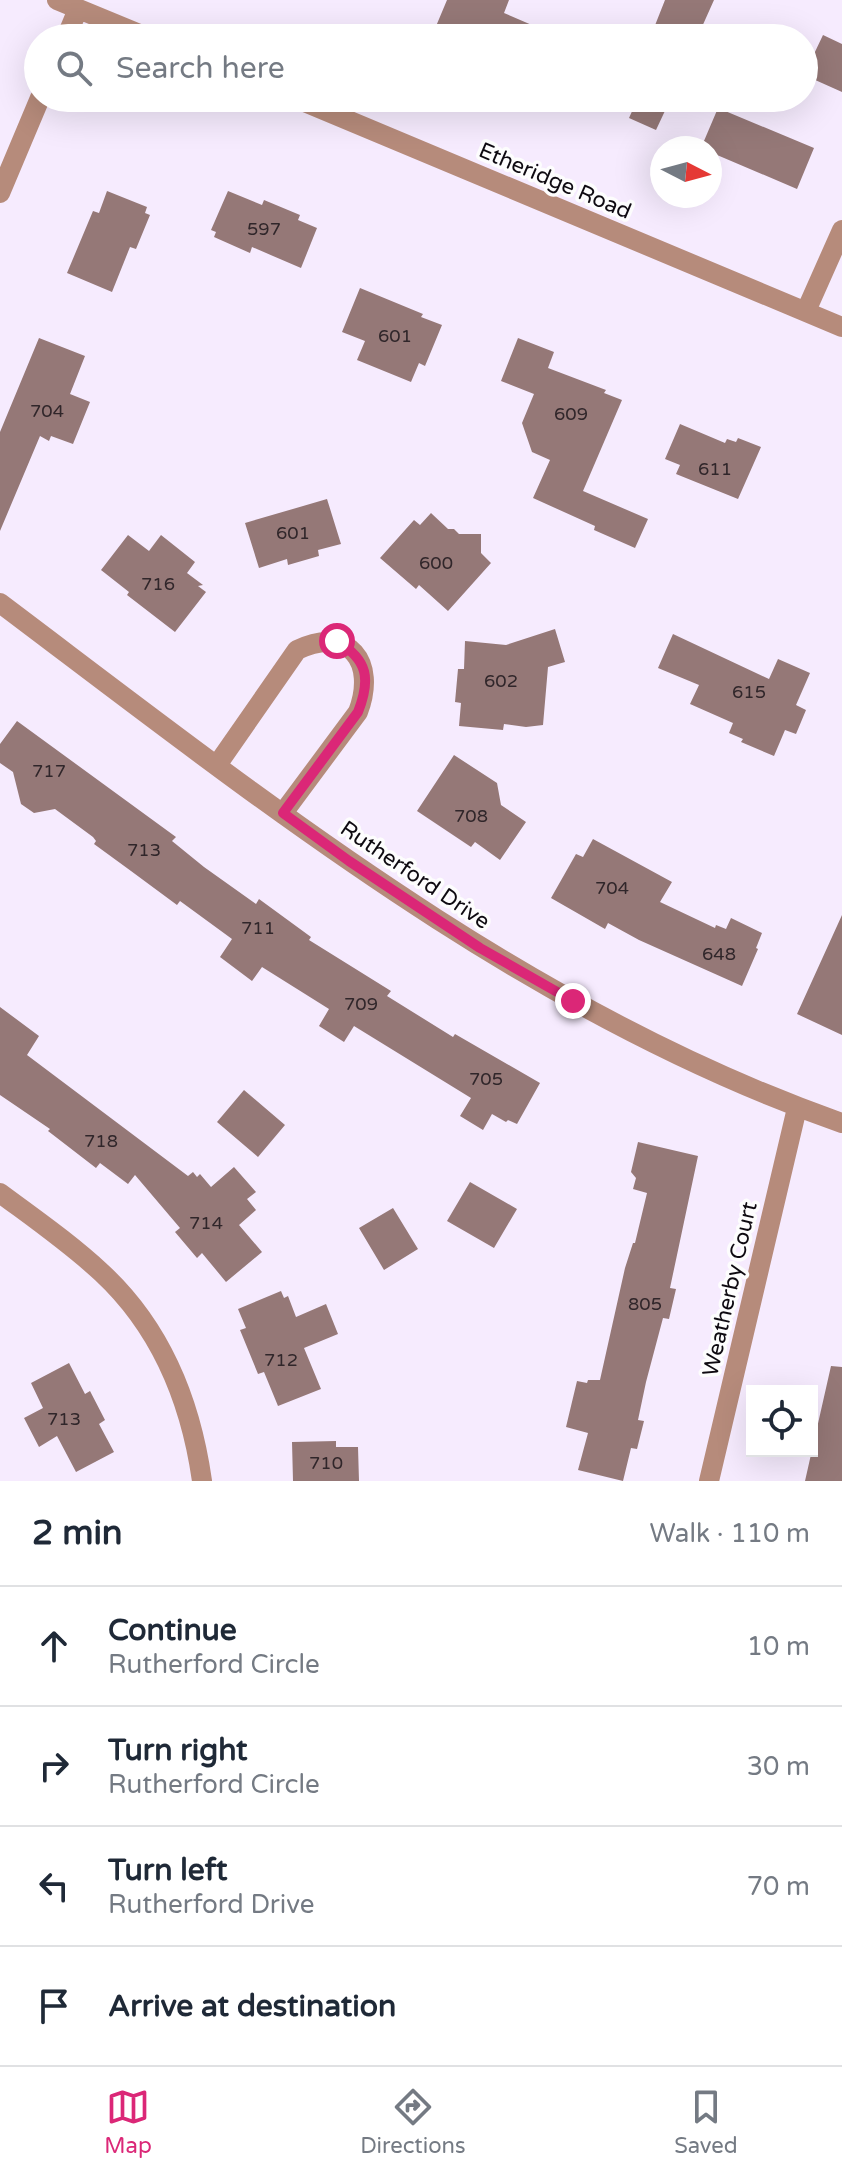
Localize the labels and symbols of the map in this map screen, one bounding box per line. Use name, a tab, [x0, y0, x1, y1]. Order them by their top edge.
north arrow	[650, 136, 722, 208]
street label: Etheridge Road	[475, 137, 635, 225]
house number: 597	[247, 218, 281, 240]
house number: 601	[378, 325, 412, 347]
house number: 704	[30, 400, 64, 422]
house number: 609	[554, 403, 588, 425]
house number: 611	[698, 458, 732, 480]
house number: 601	[276, 522, 310, 544]
house number: 600	[419, 552, 453, 574]
house number: 716	[141, 573, 175, 595]
route start	[319, 623, 355, 659]
house number: 602	[484, 670, 518, 692]
house number: 615	[732, 681, 766, 703]
house number: 717	[32, 760, 66, 782]
house number: 708	[454, 805, 488, 827]
street label: Rutherford Drive	[335, 815, 495, 935]
house number: 713	[127, 839, 161, 861]
house number: 704	[595, 877, 629, 899]
house number: 711	[241, 917, 275, 939]
house number: 648	[702, 943, 736, 965]
route end	[555, 983, 591, 1019]
house number: 709	[344, 993, 378, 1015]
house number: 705	[469, 1068, 503, 1090]
house number: 718	[84, 1130, 118, 1152]
street label: Weatherby Court	[697, 1199, 763, 1379]
house number: 714	[189, 1212, 223, 1234]
house number: 805	[628, 1293, 662, 1315]
house number: 712	[264, 1349, 298, 1371]
house number: 713	[47, 1408, 81, 1430]
house number: 710	[309, 1452, 343, 1474]

